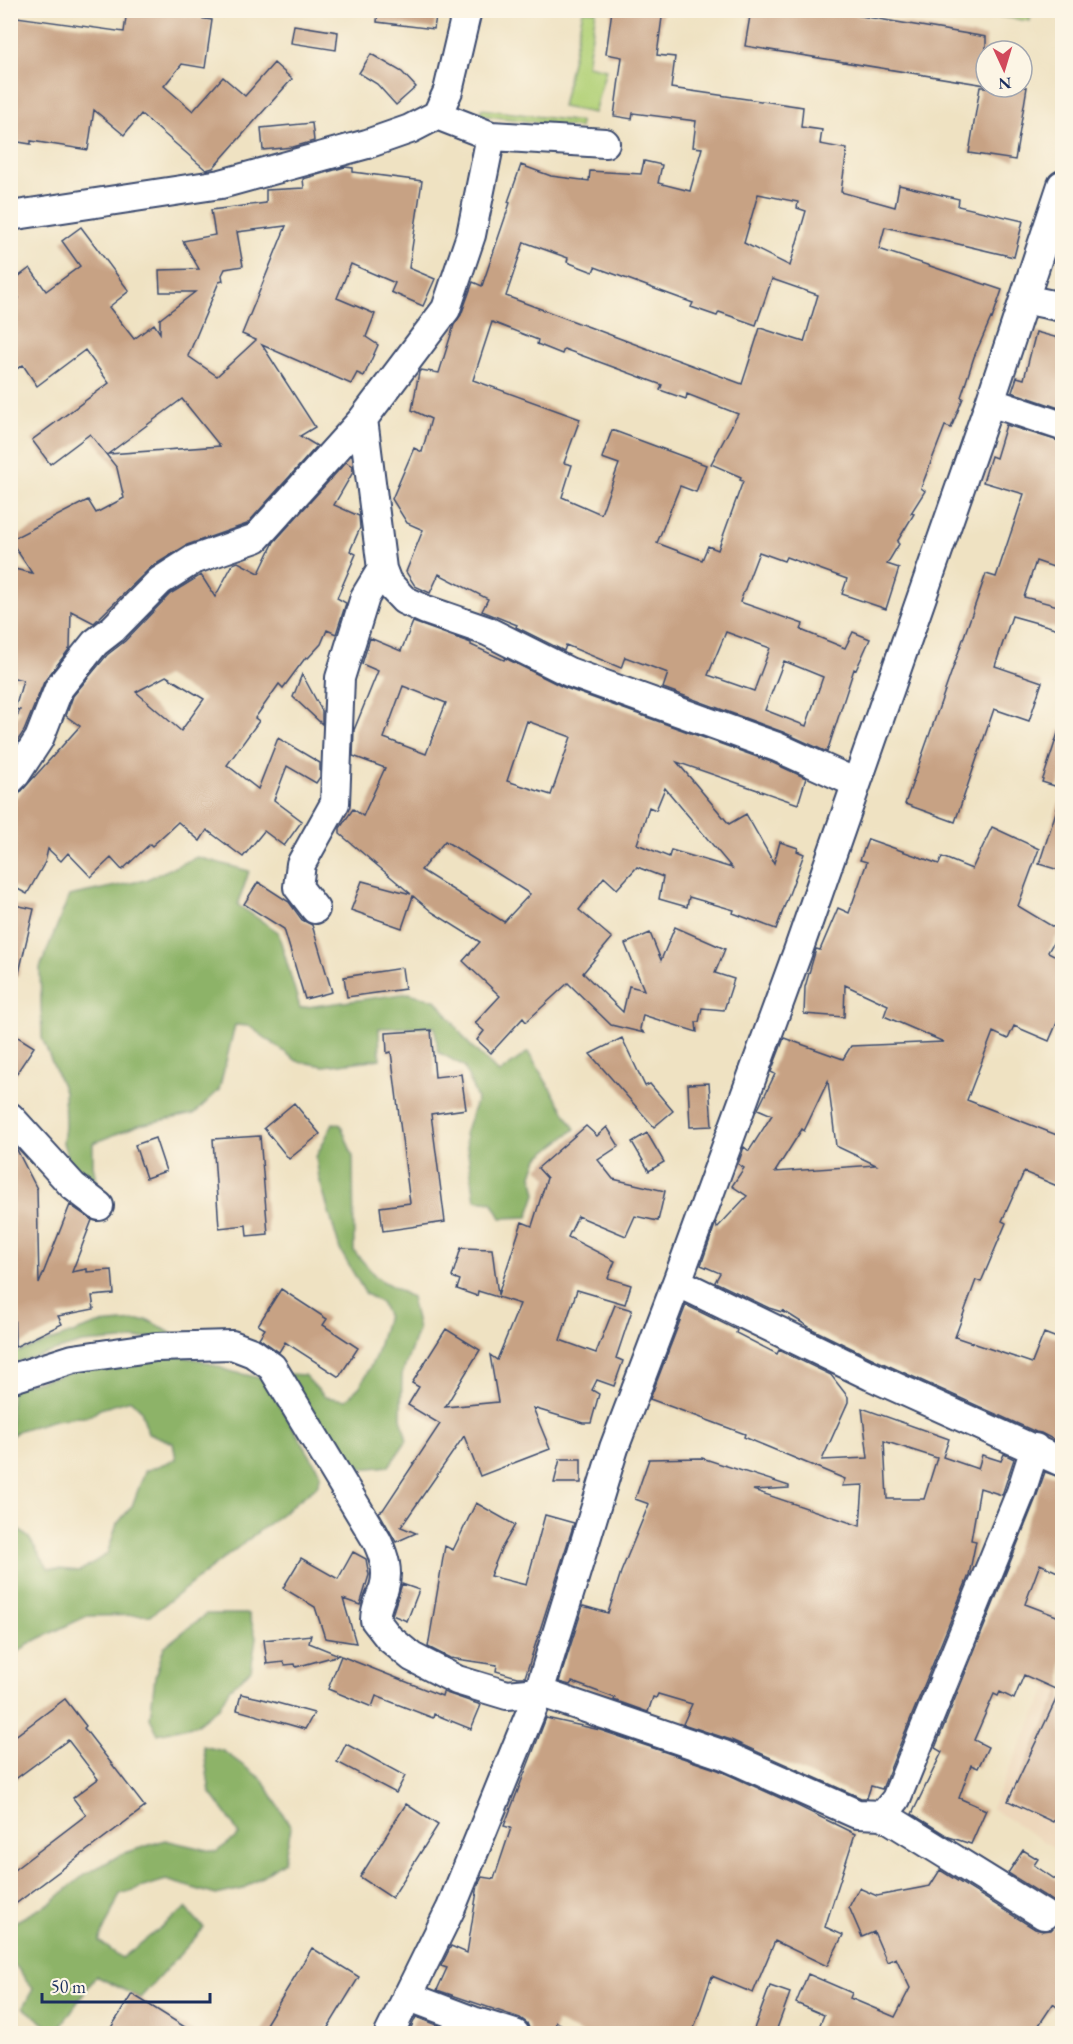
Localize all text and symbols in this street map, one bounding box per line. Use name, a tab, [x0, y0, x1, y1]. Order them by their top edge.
north arrow	[974, 39, 1034, 99]
text: N	[998, 73, 1012, 94]
scale bar	[42, 1966, 210, 2004]
text: 50 m	[51, 1975, 86, 1998]

